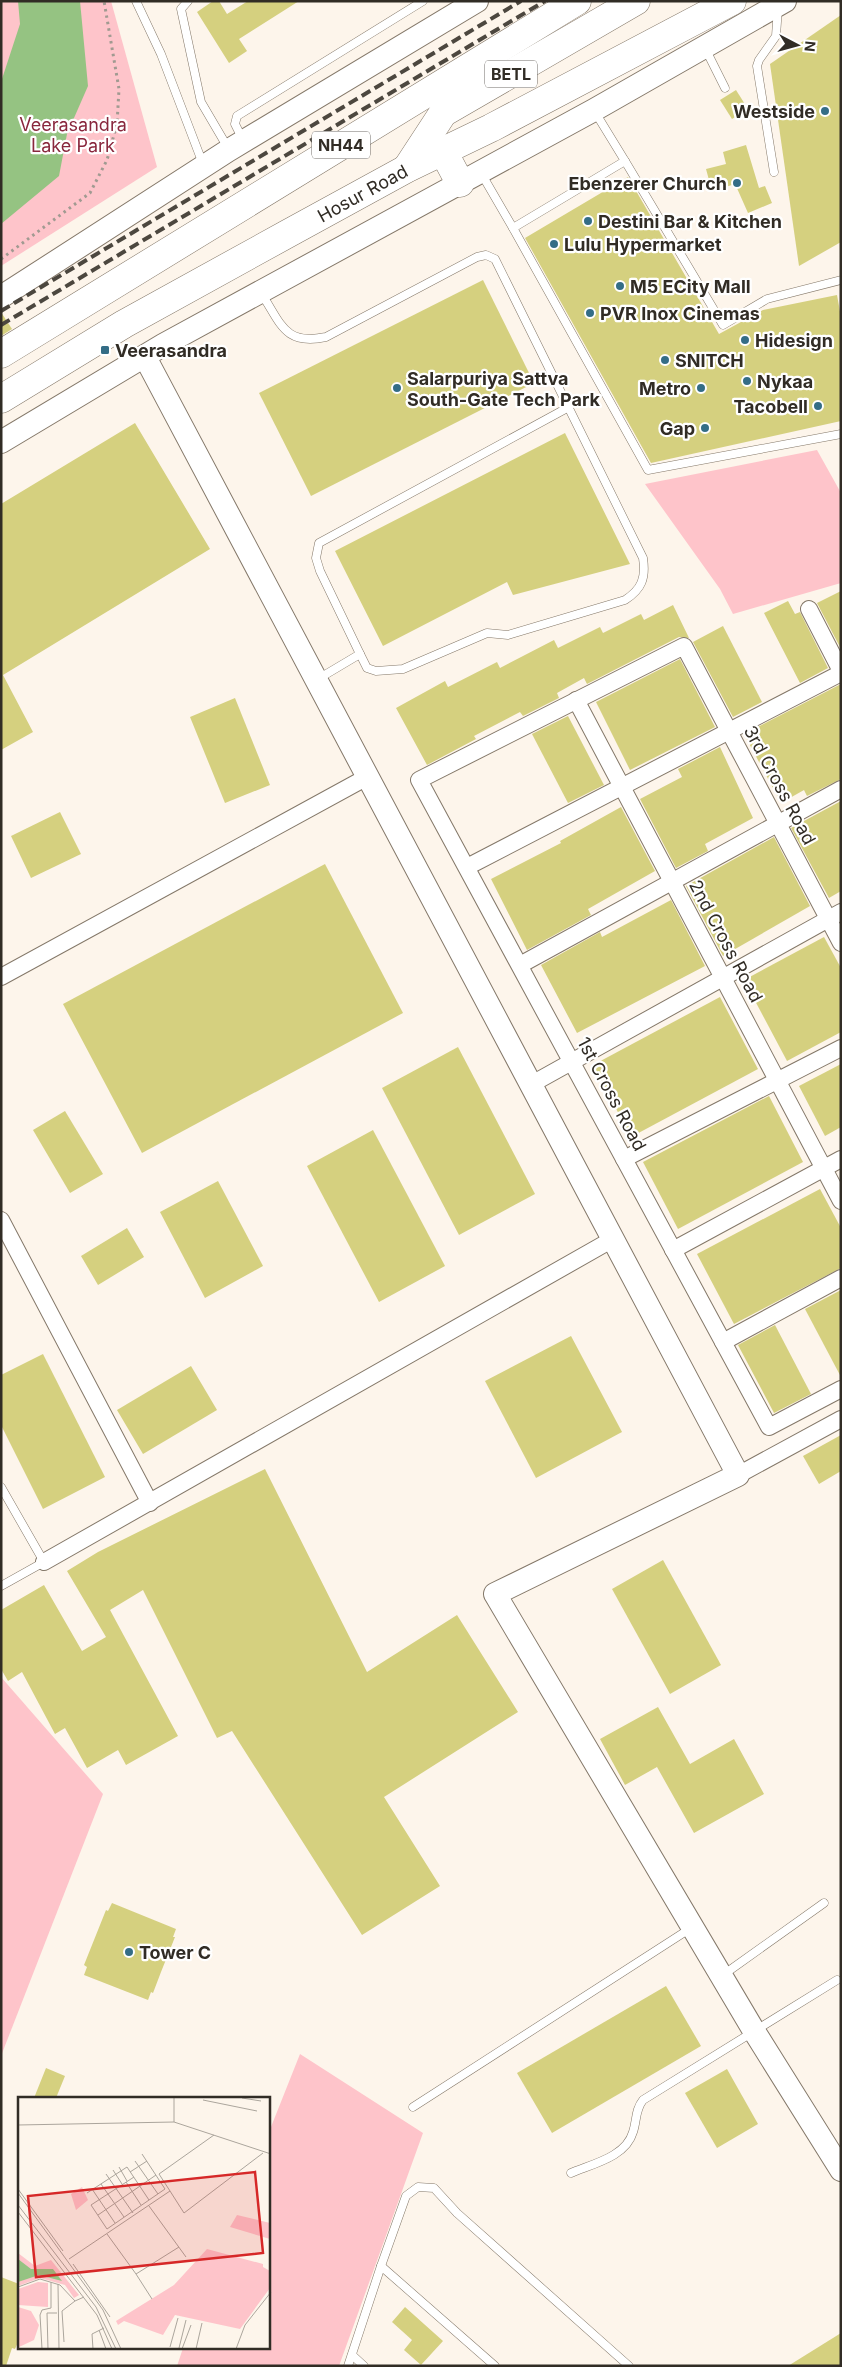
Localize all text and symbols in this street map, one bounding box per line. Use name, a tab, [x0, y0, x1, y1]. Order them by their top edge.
north arrow	[772, 20, 822, 70]
text: N	[801, 40, 819, 53]
road number: BETL	[485, 61, 537, 88]
place label: Westside	[733, 101, 815, 122]
marker: Westside	[819, 105, 831, 117]
park label: Veerasandra Lake Park	[19, 114, 127, 156]
road number: NH44	[312, 132, 370, 158]
street label: Hosur Road	[314, 160, 411, 226]
place label: Ebenzerer Church	[568, 173, 727, 194]
marker: Ebenzerer Church	[731, 177, 743, 189]
place label: Destini Bar & Kitchen	[598, 211, 782, 232]
marker: Destini Bar & Kitchen	[582, 215, 594, 227]
place label: Lulu Hypermarket	[564, 234, 722, 255]
marker: Lulu Hypermarket	[548, 238, 560, 250]
place label: M5 ECity Mall	[630, 276, 751, 297]
marker: M5 ECity Mall	[614, 280, 626, 292]
place label: PVR Inox Cinemas	[600, 303, 760, 324]
marker: PVR Inox Cinemas	[584, 307, 596, 319]
place label: Hidesign	[755, 330, 833, 351]
marker: Hidesign	[739, 334, 751, 346]
place label: Veerasandra	[115, 340, 227, 361]
marker: Veerasandra	[99, 344, 111, 356]
place label: SNITCH	[675, 350, 744, 371]
marker: SNITCH	[659, 354, 671, 366]
place label: Salarpuriya Sattva South-Gate Tech Park	[407, 368, 601, 410]
place label: Nykaa	[757, 371, 813, 392]
marker: Nykaa	[741, 375, 753, 387]
place label: Metro	[639, 378, 691, 399]
marker: Salarpuriya Sattva South-Gate Tech Park	[391, 382, 403, 394]
marker: Metro	[695, 382, 707, 394]
place label: Tacobell	[733, 396, 808, 417]
marker: Tacobell	[812, 400, 824, 412]
place label: Gap	[660, 418, 695, 439]
marker: Gap	[699, 422, 711, 434]
street label: 3rd Cross Road	[740, 722, 820, 848]
street label: 2nd Cross Road	[685, 876, 767, 1006]
street label: 1st Cross Road	[573, 1034, 651, 1154]
place label: Tower C	[139, 1942, 211, 1963]
marker: Tower C	[123, 1946, 135, 1958]
inset map	[18, 2097, 270, 2350]

